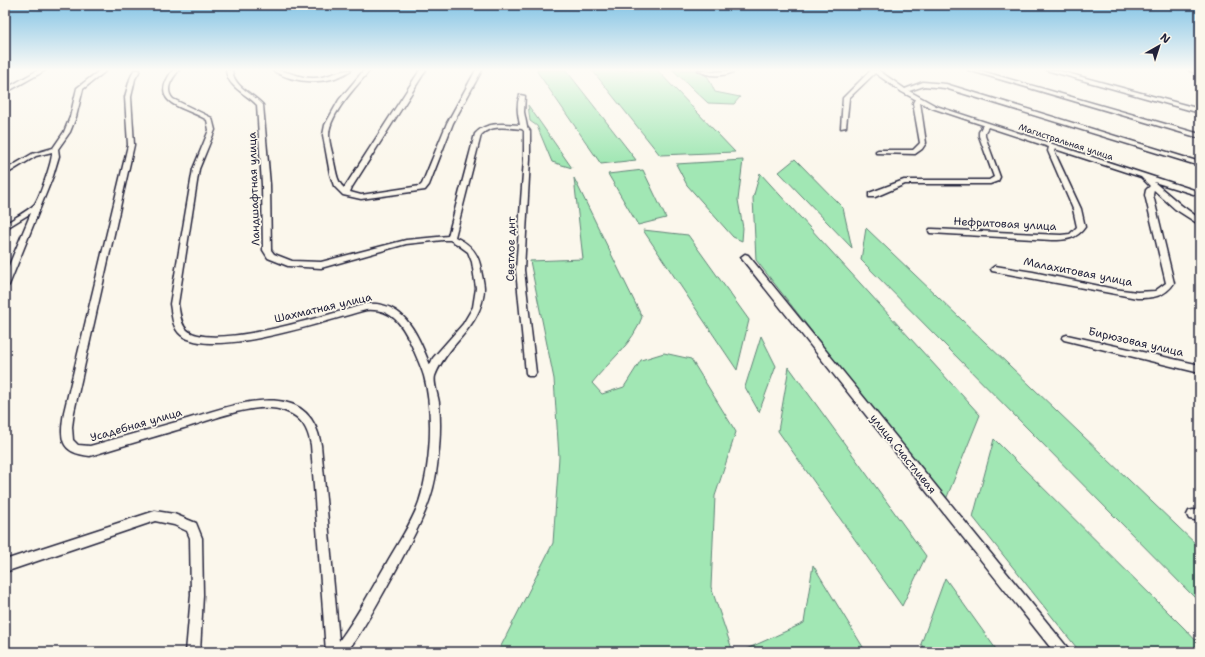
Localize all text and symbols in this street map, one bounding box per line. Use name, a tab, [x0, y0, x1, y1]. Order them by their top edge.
north arrow	[1139, 26, 1179, 66]
text: N	[1157, 30, 1173, 47]
street label: Магистральная улица	[1017, 121, 1115, 163]
street label: Ландшафтная улица	[245, 132, 263, 246]
street label: Нефритовая улица	[953, 214, 1057, 234]
street label: Светлое днт	[503, 216, 519, 282]
street label: Малахитовая улица	[1022, 254, 1134, 290]
street label: Шахматная улица	[273, 289, 373, 327]
street label: Бирюзовая улица	[1087, 324, 1185, 360]
street label: Усадебная улица	[88, 405, 184, 445]
street label: улица Счастливая	[866, 411, 940, 497]

